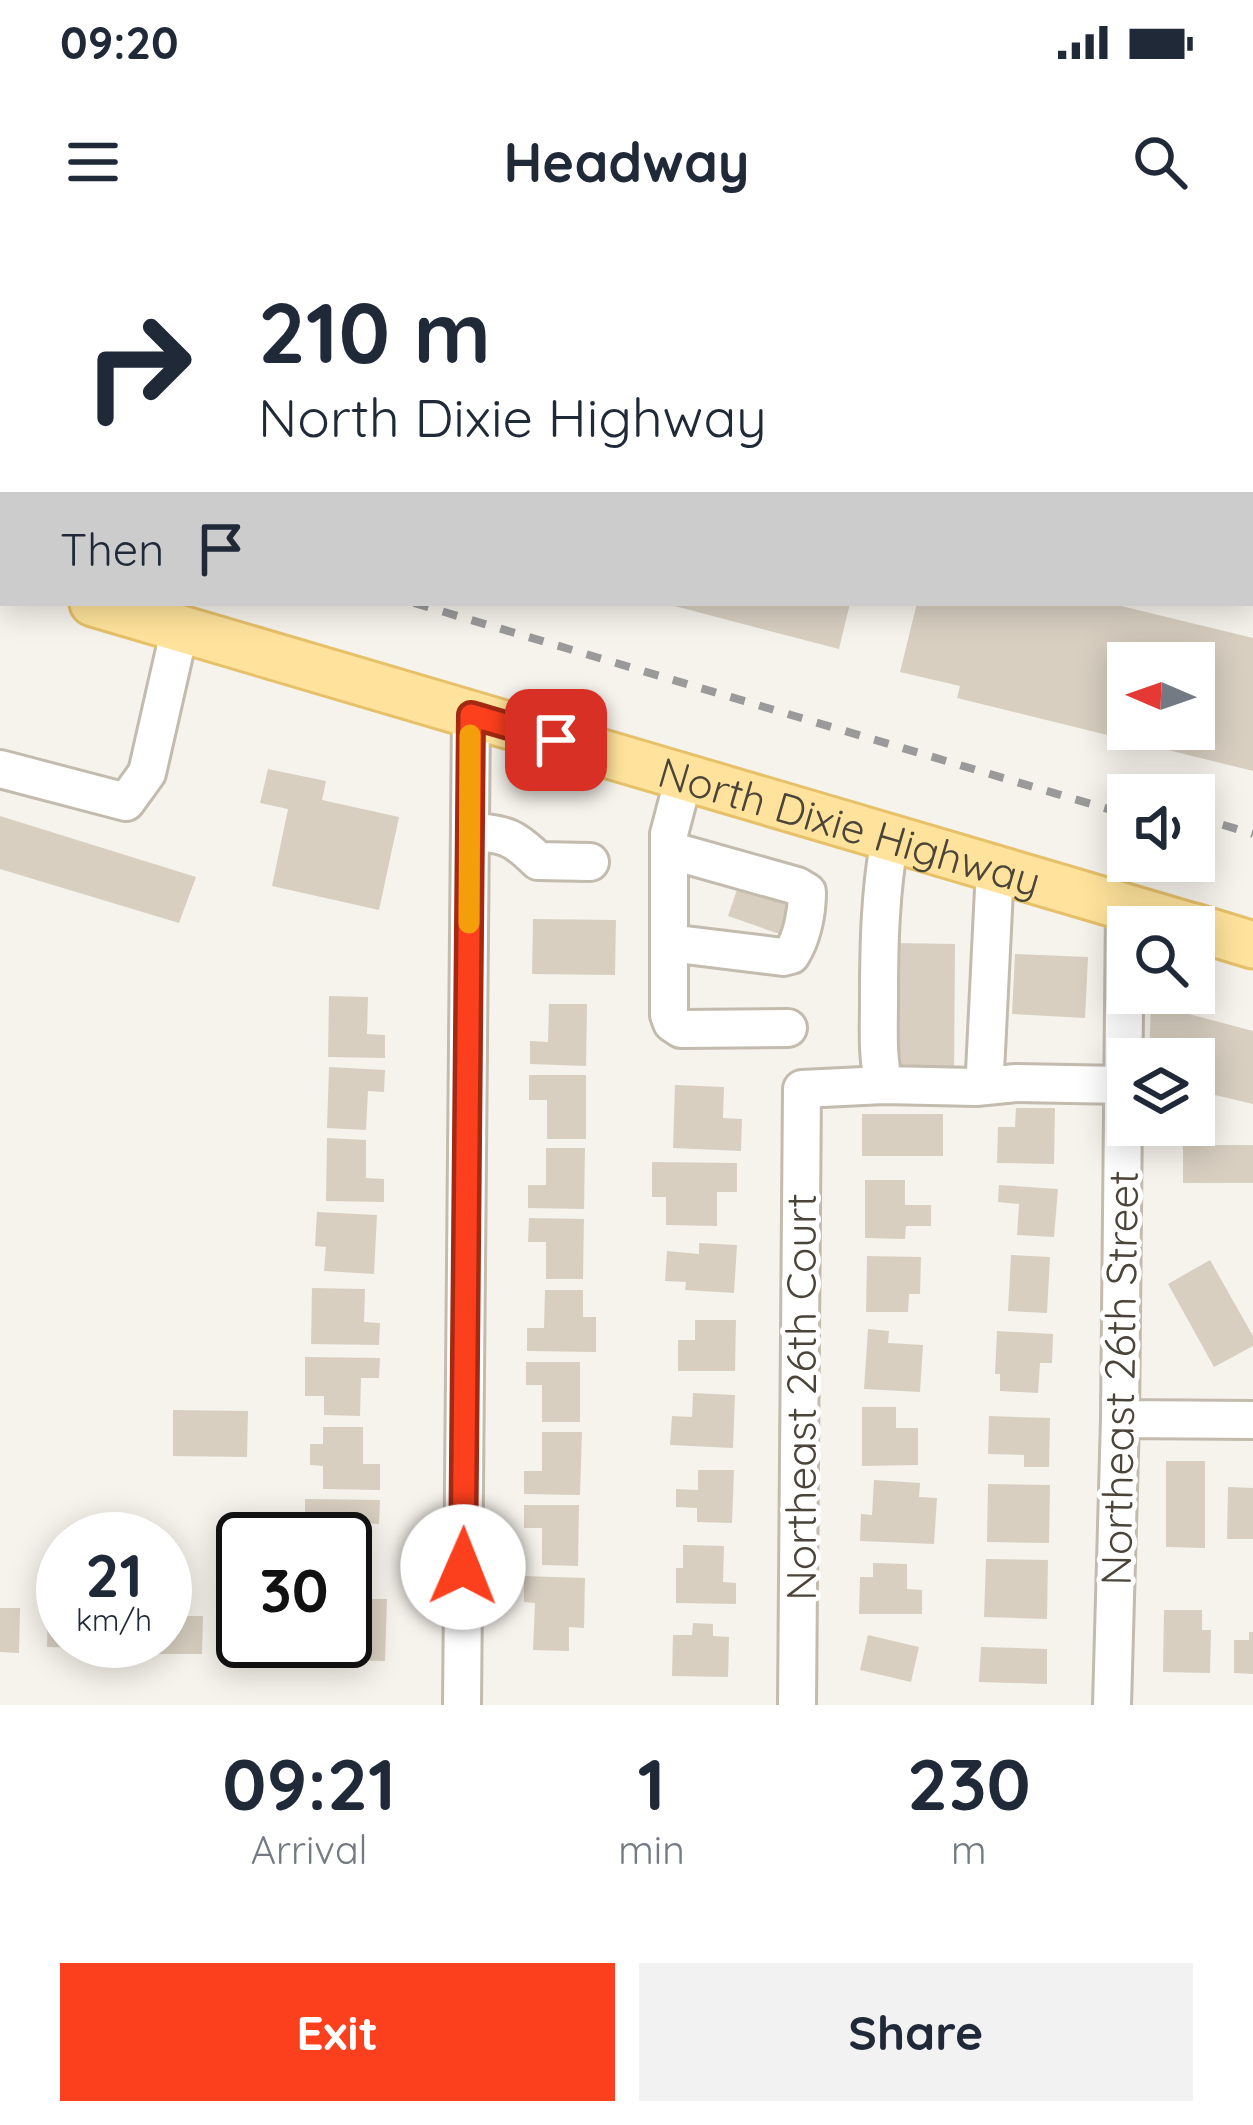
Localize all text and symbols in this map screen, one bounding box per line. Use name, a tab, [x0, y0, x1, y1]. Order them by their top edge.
text: 09:20	[60, 14, 179, 70]
text: Headway	[503, 128, 750, 196]
icon: menu	[60, 129, 126, 195]
icon: search	[1127, 129, 1193, 195]
text: 210 m	[258, 279, 491, 384]
icon: right	[60, 288, 216, 444]
text: North Dixie Highway	[258, 383, 767, 451]
icon: arrive	[188, 516, 254, 582]
text: Then	[60, 521, 164, 577]
north arrow	[1107, 642, 1215, 750]
map controls	[1107, 642, 1215, 1146]
pin	[505, 689, 607, 791]
icon: arrive	[523, 707, 589, 773]
street label: North Dixie Highway	[653, 745, 1047, 907]
button: sound	[1107, 774, 1215, 882]
button: search	[1107, 906, 1215, 1014]
button: layers	[1107, 1038, 1215, 1146]
street label: Northeast 26th Street	[1089, 1170, 1149, 1586]
street label: Northeast 26th Court	[774, 1193, 827, 1601]
position arrow	[400, 1504, 526, 1630]
speed limit sign: 30	[216, 1512, 372, 1668]
text: 21	[85, 1537, 143, 1612]
text: km/h	[76, 1601, 152, 1639]
text: 09:21	[222, 1738, 396, 1828]
text: 1	[637, 1738, 665, 1828]
text: 230	[907, 1738, 1031, 1828]
text: Arrival	[251, 1825, 368, 1874]
text: min	[618, 1825, 685, 1874]
text: m	[951, 1825, 987, 1874]
button: Exit	[60, 1963, 615, 2101]
button: Share	[639, 1963, 1193, 2101]

